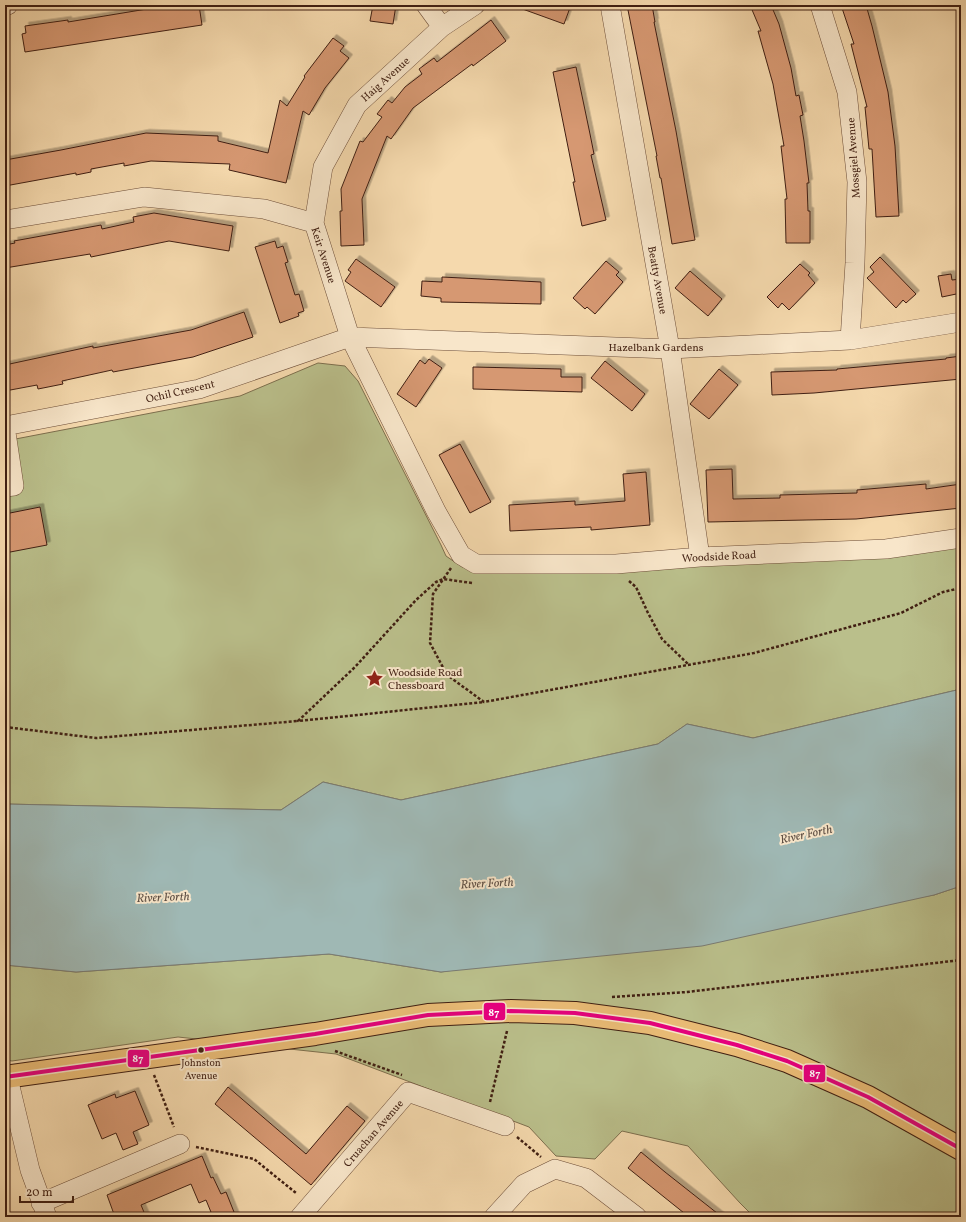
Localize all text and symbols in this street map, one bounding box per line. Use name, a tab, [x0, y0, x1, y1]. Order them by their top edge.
street label: Haig Avenue	[358, 54, 414, 106]
street label: Mossgiel Avenue	[844, 117, 865, 199]
street label: Keir Avenue	[306, 225, 339, 286]
street label: Beatty Avenue	[643, 245, 670, 315]
street label: Hazelbank Gardens	[609, 341, 704, 356]
street label: Ochil Crescent	[144, 377, 216, 408]
street label: Woodside Road	[681, 548, 757, 567]
place label: Woodside Road Chessboard	[388, 666, 463, 694]
place icon: Woodside Road Chessboard	[365, 668, 385, 688]
water label: River Forth	[779, 822, 834, 848]
water label: River Forth	[460, 875, 514, 893]
water label: River Forth	[136, 889, 190, 907]
line badge: 87	[483, 1002, 506, 1021]
text: 87	[488, 1006, 500, 1021]
marker: Johnston Avenue	[196, 1045, 206, 1055]
line badge: 87	[127, 1049, 150, 1068]
text: 87	[132, 1052, 144, 1067]
place label: Johnston Avenue	[181, 1056, 221, 1083]
line badge: 87	[803, 1064, 826, 1083]
text: 87	[809, 1067, 821, 1082]
street label: Cruachan Avenue	[341, 1097, 408, 1171]
scale bar	[20, 1178, 73, 1204]
text: 20 m	[26, 1185, 53, 1201]

